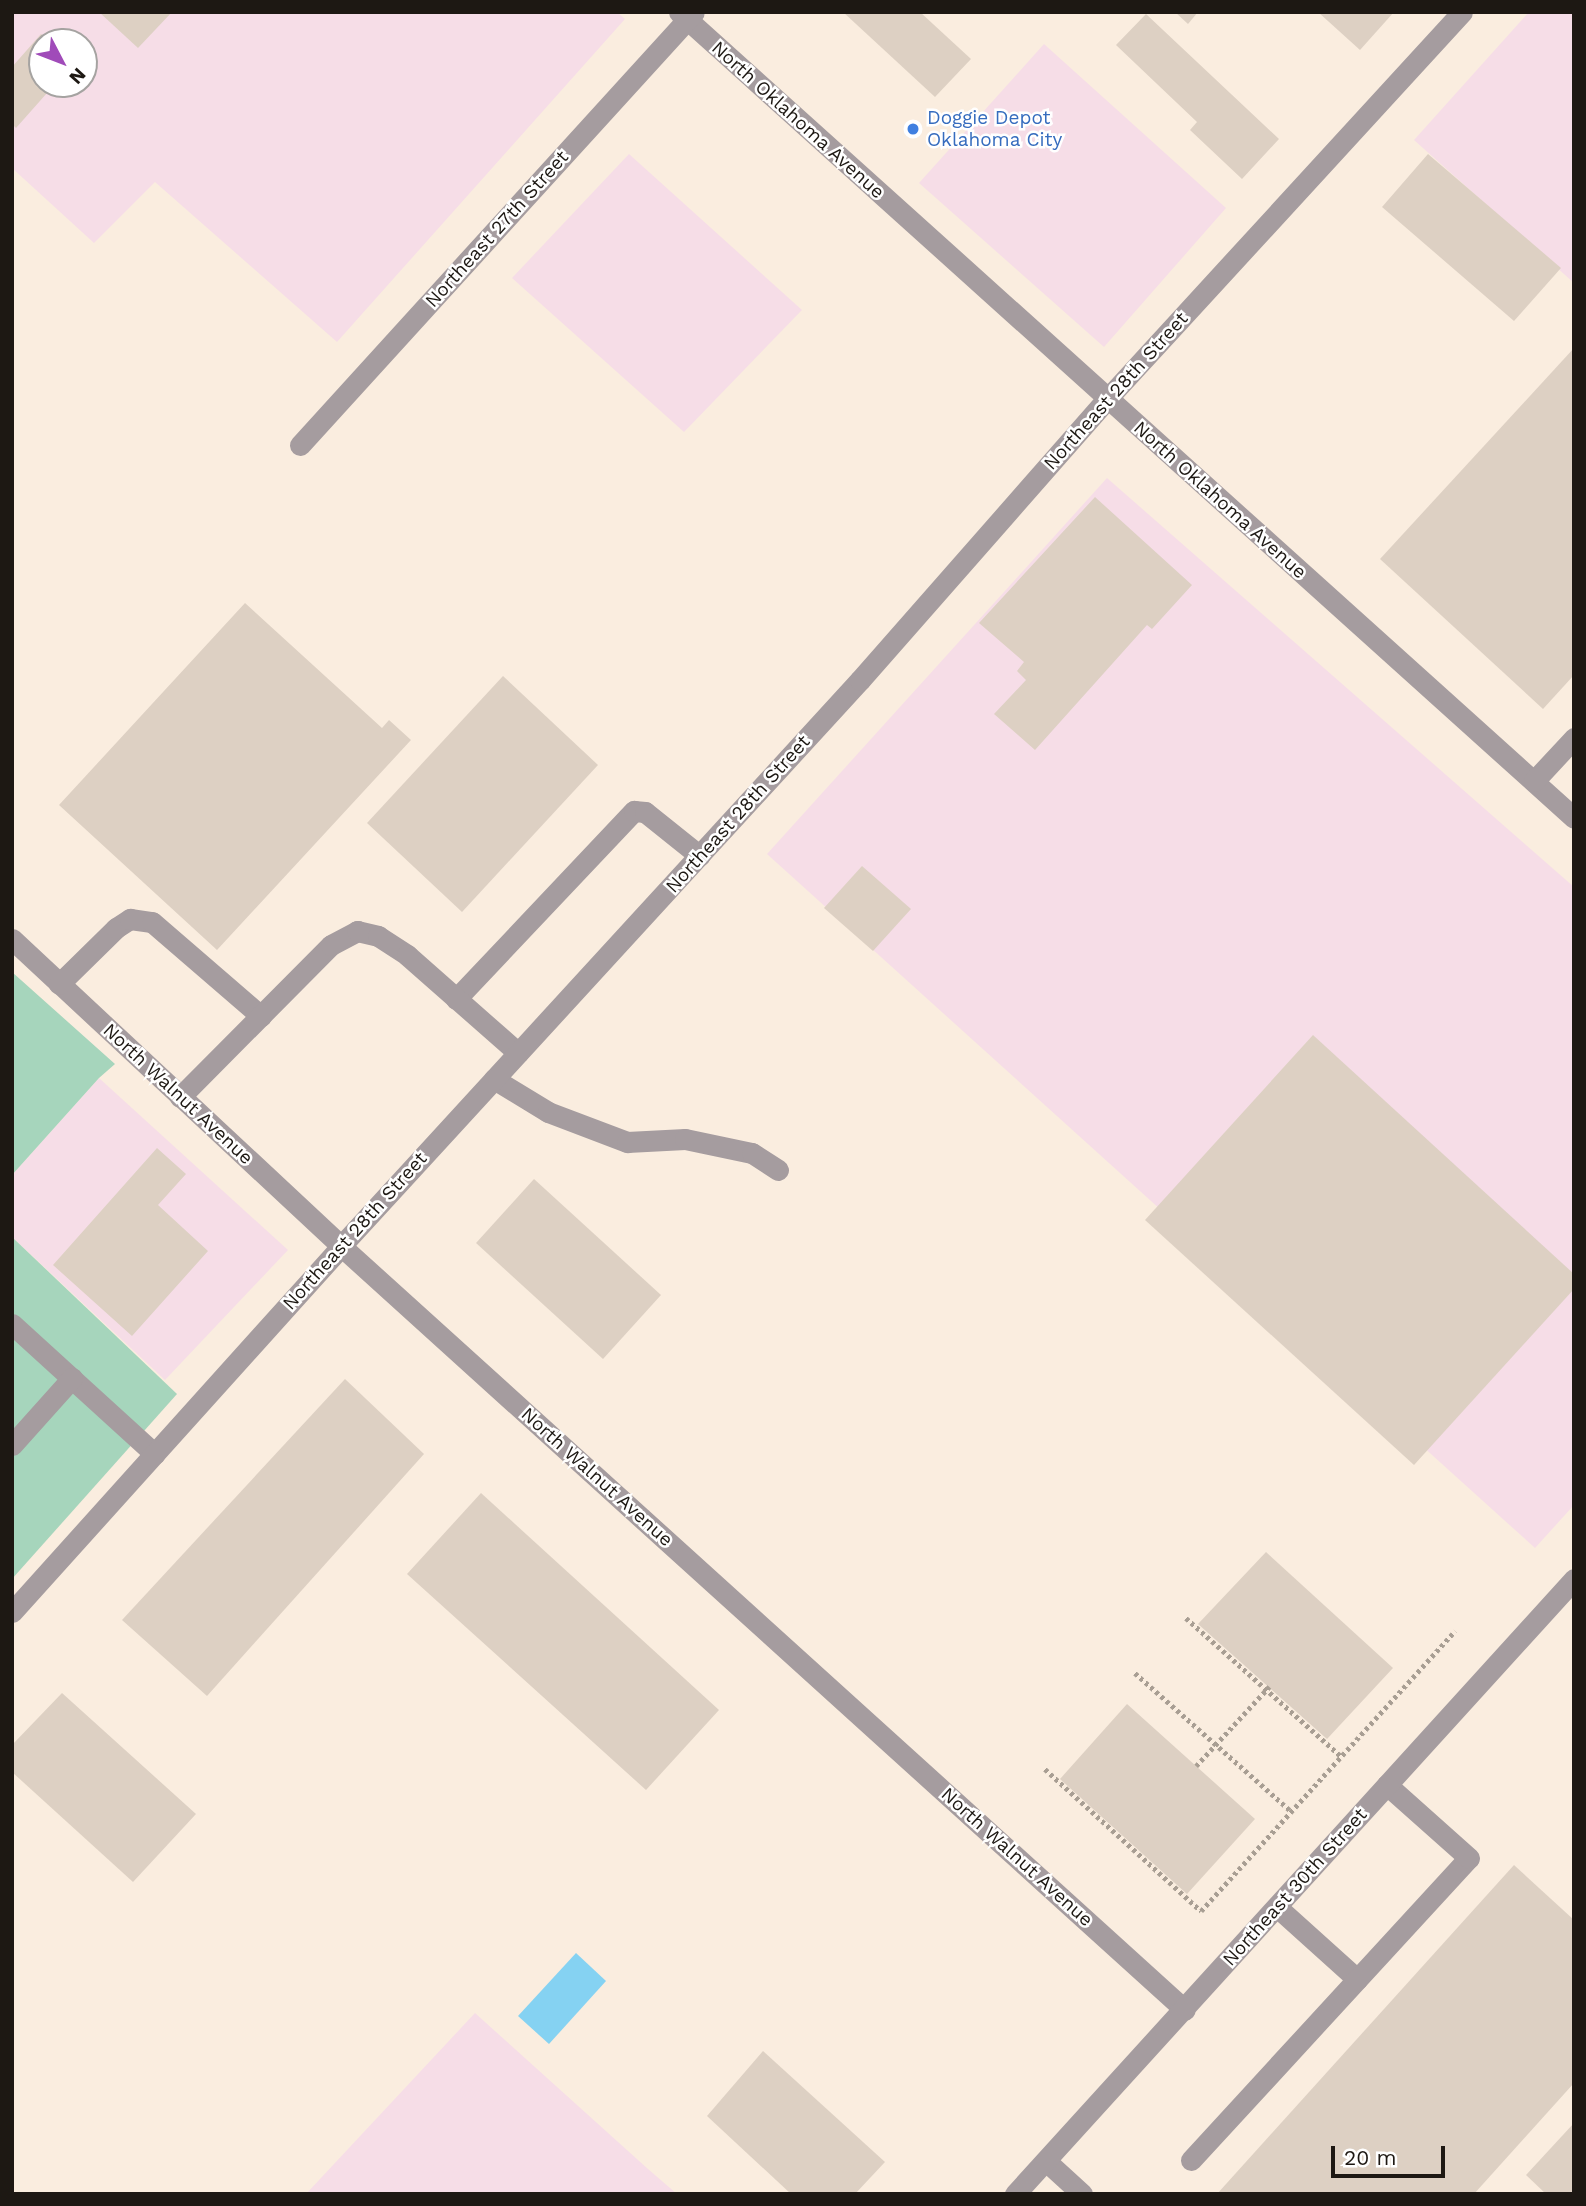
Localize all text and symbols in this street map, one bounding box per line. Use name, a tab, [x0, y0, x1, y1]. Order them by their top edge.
north arrow	[28, 28, 98, 98]
street label: North Oklahoma Avenue	[706, 36, 890, 204]
text: N	[64, 63, 91, 89]
place label: Doggie Depot Oklahoma City	[927, 107, 1063, 151]
marker: Doggie Depot Oklahoma City	[905, 121, 921, 137]
street label: Northeast 27th Street	[421, 146, 573, 312]
street label: Northeast 28th Street	[1039, 307, 1193, 475]
street label: North Oklahoma Avenue	[1128, 416, 1312, 584]
street label: Northeast 28th Street	[661, 730, 815, 898]
street label: North Walnut Avenue	[98, 1018, 258, 1170]
street label: Northeast 28th Street	[278, 1147, 432, 1315]
street label: North Walnut Avenue	[516, 1402, 678, 1552]
street label: North Walnut Avenue	[936, 1782, 1098, 1932]
street label: Northeast 30th Street	[1218, 1803, 1372, 1971]
scale bar	[1334, 2132, 1448, 2176]
text: 20 m	[1344, 2145, 1396, 2170]

